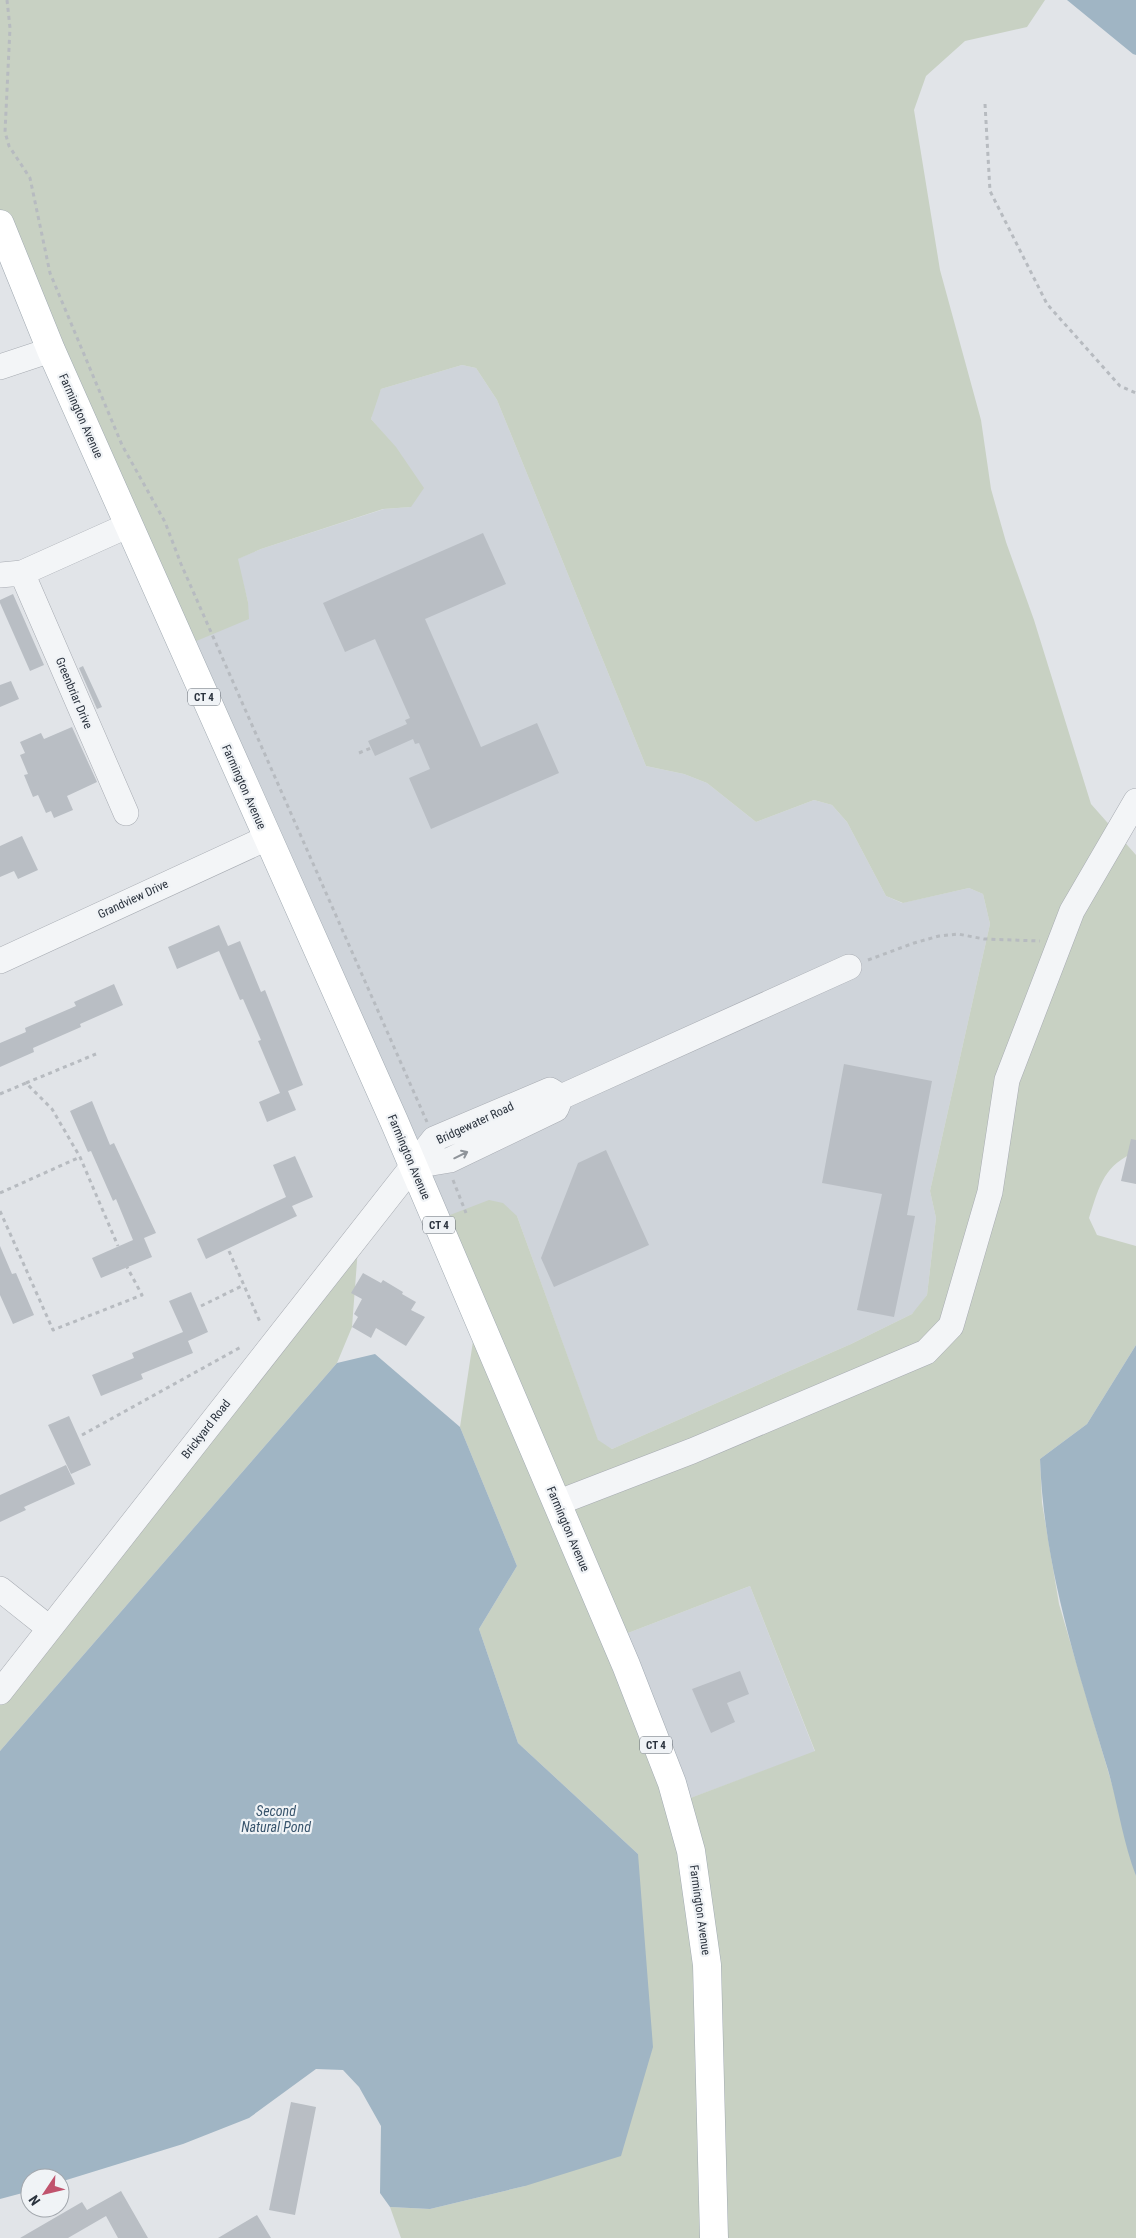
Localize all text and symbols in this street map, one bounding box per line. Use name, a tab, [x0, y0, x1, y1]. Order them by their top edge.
street label: Farmington Avenue	[56, 372, 106, 461]
street label: Greenbriar Drive	[53, 655, 95, 731]
road number: CT 4	[188, 689, 220, 706]
street label: Farmington Avenue	[219, 743, 269, 832]
street label: Grandview Drive	[96, 876, 171, 921]
street label: Bridgewater Road	[434, 1099, 516, 1147]
street label: Farmington Avenue	[385, 1112, 433, 1202]
one-way arrow	[453, 1150, 468, 1159]
road number: CT 4	[423, 1216, 455, 1234]
street label: Brickyard Road	[179, 1397, 233, 1461]
street label: Farmington Avenue	[544, 1484, 592, 1574]
road number: CT 4	[640, 1736, 672, 1754]
water label: Second Natural Pond	[241, 1803, 311, 1835]
street label: Farmington Avenue	[687, 1864, 713, 1956]
north arrow	[20, 2168, 70, 2218]
text: N	[25, 2192, 43, 2209]

